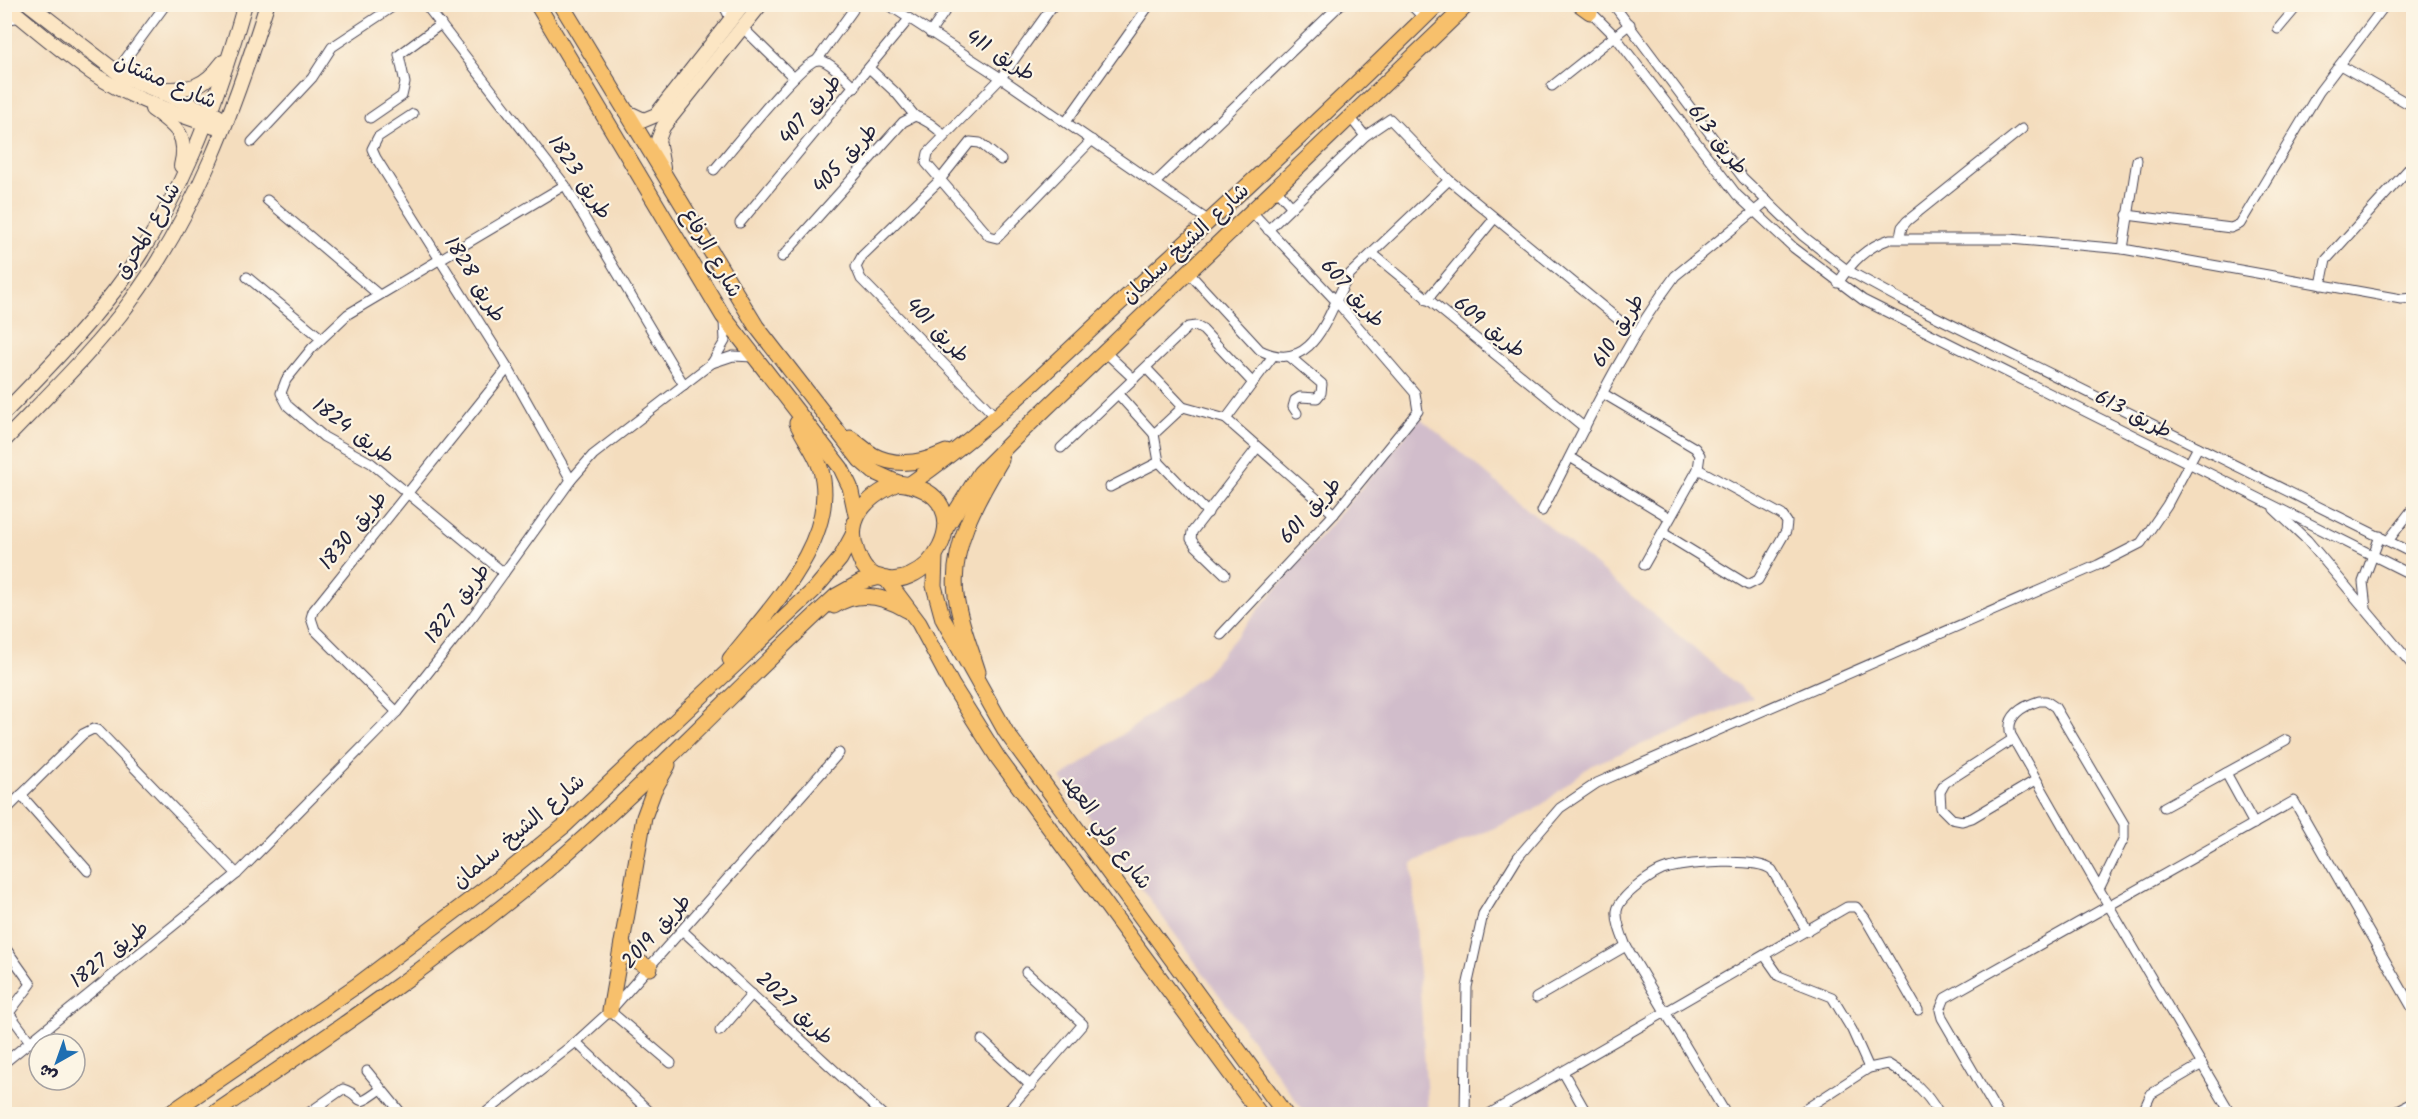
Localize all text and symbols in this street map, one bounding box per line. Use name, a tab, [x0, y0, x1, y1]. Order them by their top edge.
street label: طريق 411	[959, 21, 1041, 91]
street label: شارع مشتان	[108, 46, 222, 118]
street label: طريق 407	[771, 67, 851, 153]
street label: طريق 613	[1679, 97, 1755, 183]
street label: طريق 405	[805, 116, 887, 202]
street label: طريق 1823	[538, 129, 620, 227]
street label: شارع المحرق	[106, 176, 190, 286]
street label: شارع الشيخ سلمان	[1114, 176, 1258, 312]
street label: شارع الرفاع	[672, 202, 750, 304]
street label: طريق 1828	[434, 230, 514, 330]
street label: طريق 607	[1312, 252, 1392, 336]
street label: طريق 609	[1446, 288, 1532, 368]
street label: طريق 610	[1584, 288, 1654, 374]
street label: طريق 401	[897, 290, 977, 372]
street label: طريق 613	[2089, 382, 2177, 448]
street label: طريق 1824	[305, 391, 401, 473]
street label: طريق 601	[1272, 470, 1350, 552]
street label: طريق 1830	[312, 484, 396, 578]
street label: طريق 1827	[417, 557, 499, 651]
street label: شارع الشيخ سلمان	[445, 766, 593, 898]
street label: شارع ولي العهد	[1052, 767, 1160, 898]
street label: طريق 2019	[614, 887, 700, 977]
street label: طريق 1827	[63, 913, 157, 997]
street label: طريق 2027	[747, 964, 841, 1054]
north arrow	[27, 1032, 87, 1092]
text: ش	[34, 1057, 63, 1088]

